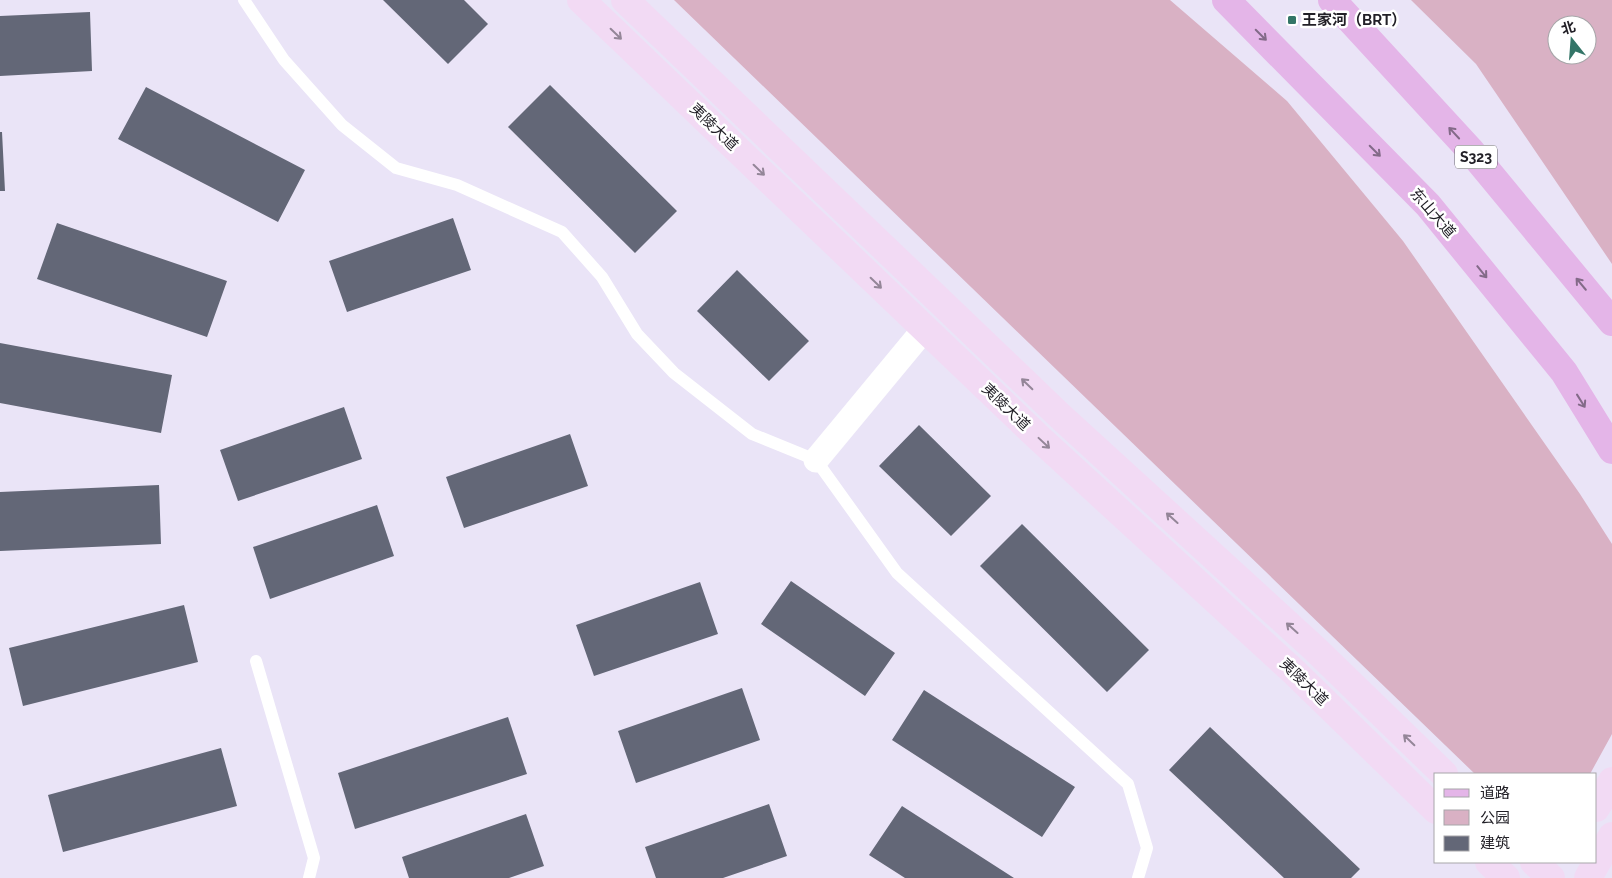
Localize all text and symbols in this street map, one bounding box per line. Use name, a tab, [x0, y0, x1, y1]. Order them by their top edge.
place label: 王家河（BRT）	[1302, 11, 1406, 29]
marker: 王家河（BRT）	[1286, 14, 1298, 26]
north arrow	[1547, 15, 1597, 65]
text: 北	[1559, 18, 1577, 37]
one-way arrow	[610, 28, 622, 40]
one-way arrow	[1254, 29, 1267, 41]
street label: 夷陵大道	[686, 100, 742, 154]
one-way arrow	[1448, 126, 1460, 139]
one-way arrow	[1368, 144, 1380, 156]
road number: S323	[1455, 146, 1497, 168]
one-way arrow	[752, 164, 765, 176]
street label: 东山大道	[1407, 184, 1459, 242]
one-way arrow	[1477, 265, 1488, 278]
one-way arrow	[870, 277, 882, 289]
one-way arrow	[1575, 278, 1586, 291]
one-way arrow	[1020, 378, 1033, 390]
street label: 夷陵大道	[978, 380, 1034, 434]
one-way arrow	[1577, 393, 1587, 407]
one-way arrow	[1038, 437, 1050, 449]
one-way arrow	[1165, 512, 1178, 524]
one-way arrow	[1285, 622, 1298, 634]
street label: 夷陵大道	[1276, 655, 1332, 709]
one-way arrow	[1403, 734, 1415, 746]
legend	[1434, 773, 1597, 863]
text: 道路	[1480, 784, 1510, 802]
text: 公园	[1480, 809, 1510, 827]
text: 建筑	[1480, 834, 1510, 852]

